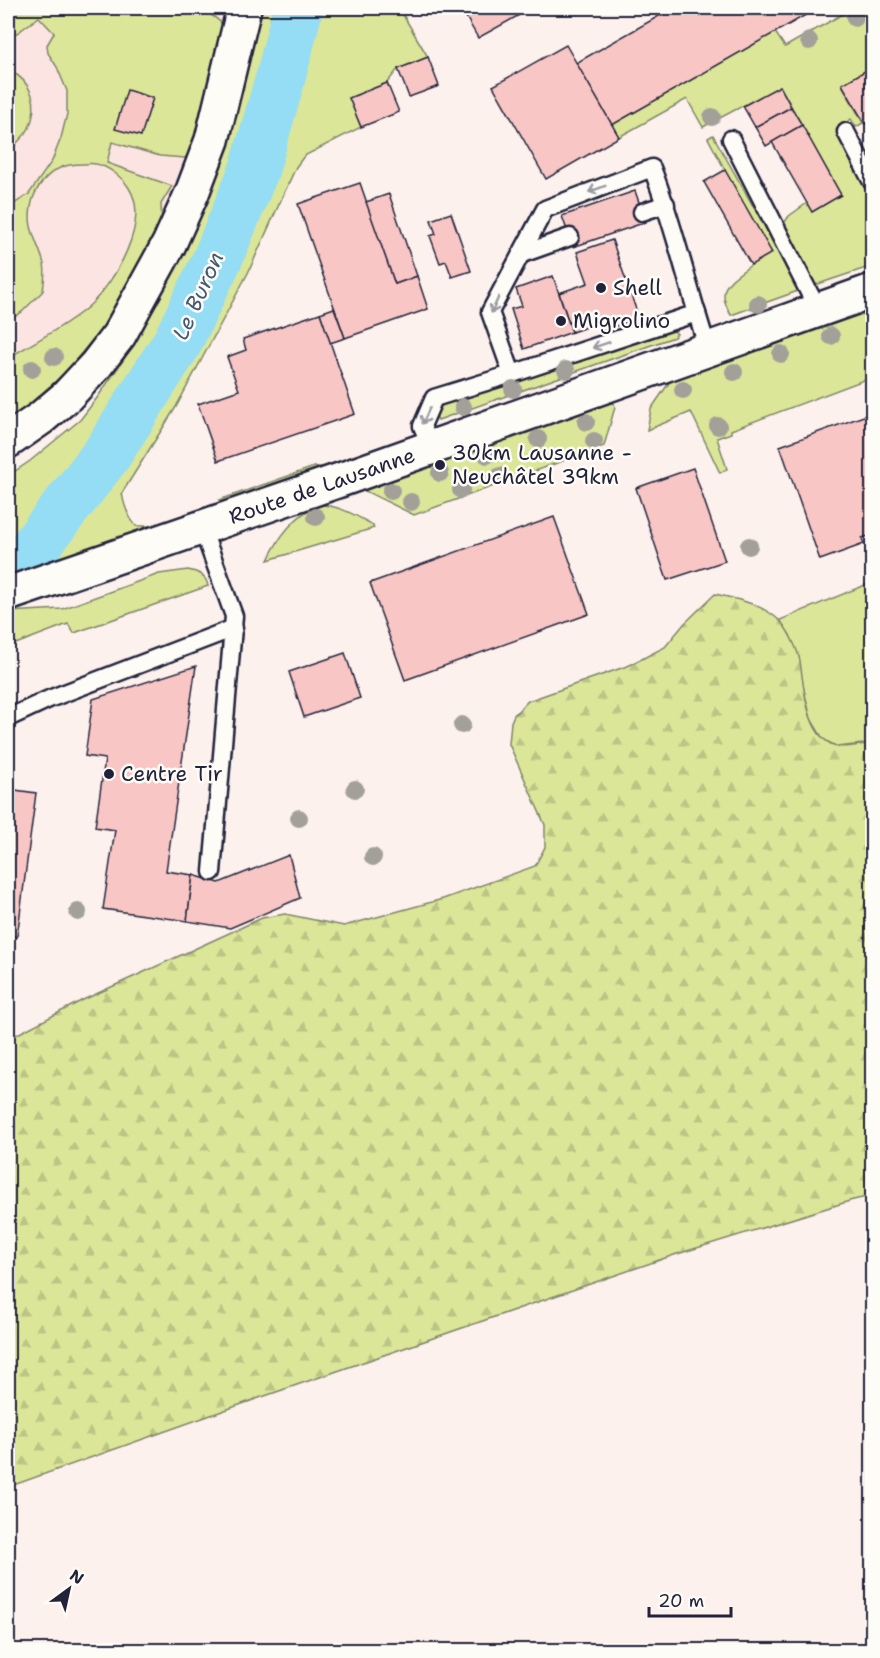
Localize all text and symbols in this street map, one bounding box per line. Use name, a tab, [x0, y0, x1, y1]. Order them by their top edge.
one-way arrow	[588, 185, 607, 196]
water label: Le Buron	[166, 247, 230, 345]
place label: Shell	[613, 274, 662, 302]
marker: Shell	[594, 281, 608, 295]
one-way arrow	[488, 296, 500, 314]
place label: Migrolino	[573, 307, 670, 335]
marker: Migrolino	[554, 314, 568, 328]
one-way arrow	[592, 340, 611, 351]
one-way arrow	[420, 407, 431, 425]
place label: 30km Lausanne - Neuchâtel 39km	[452, 439, 632, 491]
street label: Route de Lausanne	[225, 441, 419, 531]
marker: 30km Lausanne - Neuchâtel 39km	[433, 458, 447, 472]
place label: Centre Tir	[121, 760, 223, 788]
marker: Centre Tir	[102, 767, 116, 781]
north arrow	[39, 1559, 99, 1619]
text: N	[66, 1565, 88, 1589]
scale bar	[649, 1580, 732, 1618]
text: 20 m	[658, 1589, 704, 1613]

